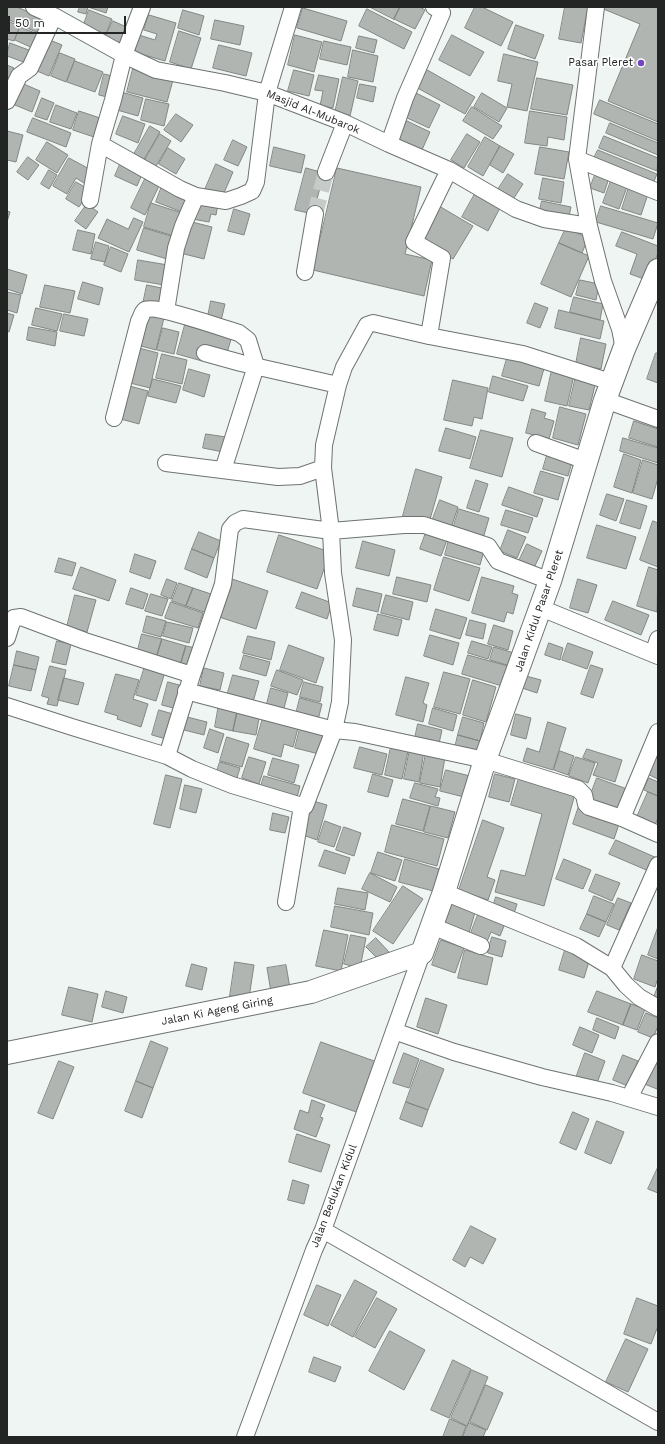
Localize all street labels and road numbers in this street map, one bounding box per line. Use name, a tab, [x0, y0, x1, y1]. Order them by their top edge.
street label: Masjid Al-Mubarok	[264, 87, 362, 137]
street label: Jalan Kidul Pasar Pleret	[512, 548, 566, 674]
street label: Jalan Ki Ageng Giring	[160, 994, 274, 1028]
street label: Jalan Bedukan Kidul	[308, 1142, 360, 1250]

